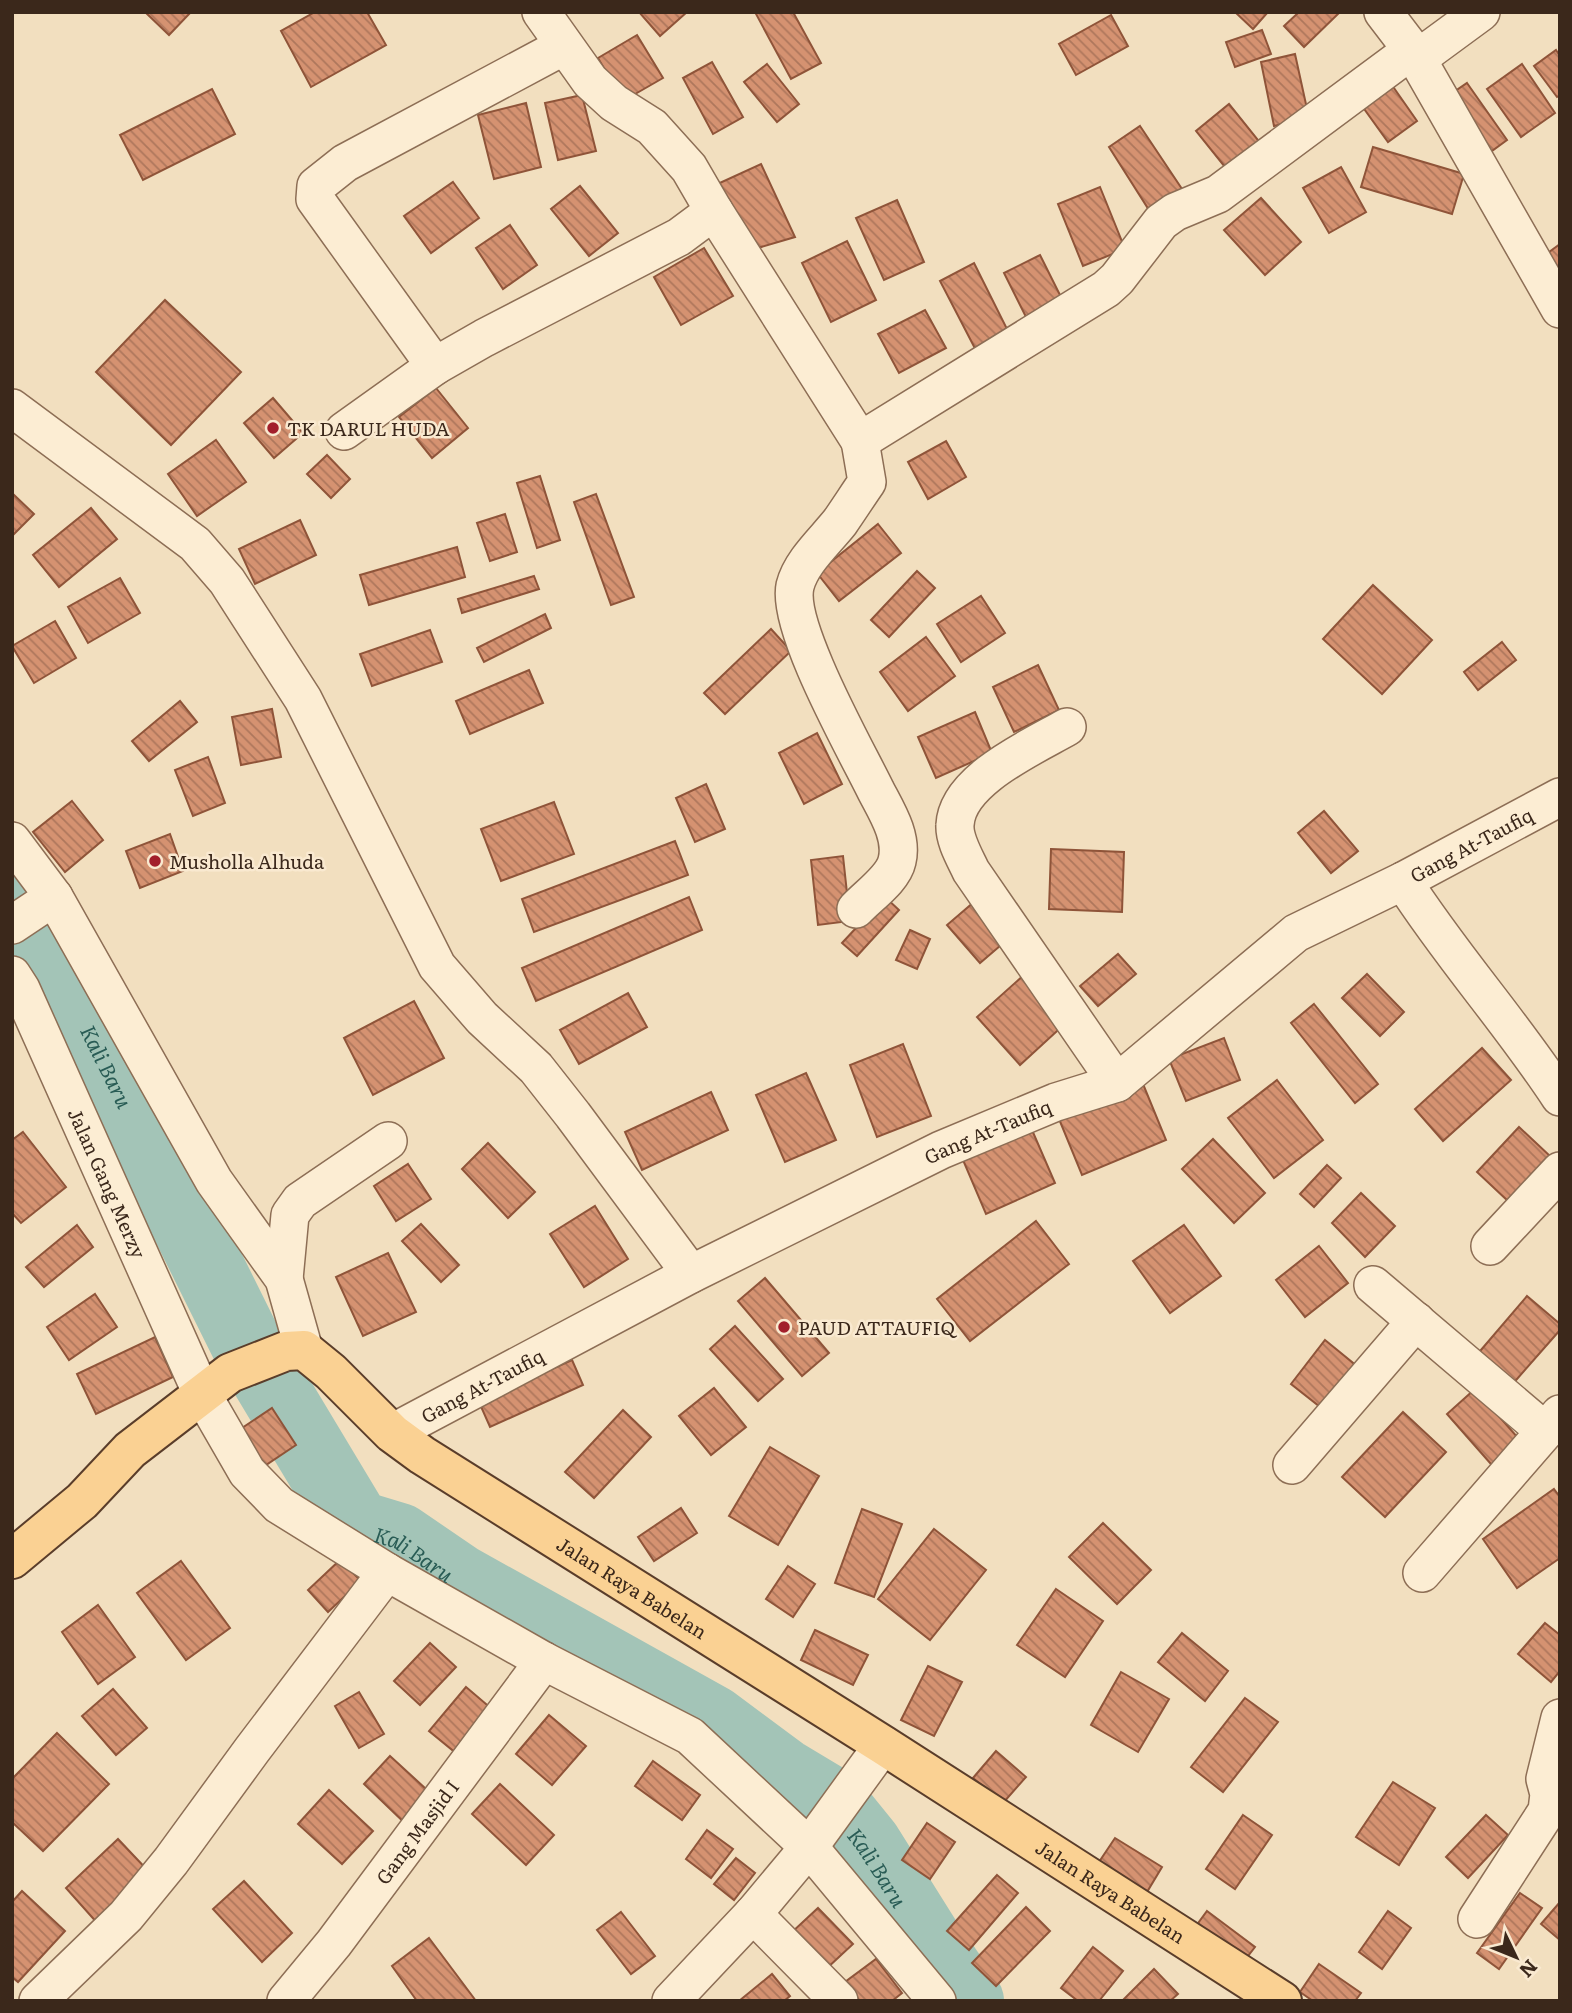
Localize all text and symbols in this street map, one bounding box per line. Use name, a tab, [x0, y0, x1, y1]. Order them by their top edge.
place label: TK DARUL HUDA	[287, 414, 450, 442]
marker: TK DARUL HUDA	[265, 420, 281, 436]
street label: Gang At-Taufiq	[1405, 800, 1538, 889]
place label: Musholla Alhuda	[169, 847, 325, 875]
marker: Musholla Alhuda	[147, 853, 163, 869]
water label: Kali Baru	[74, 1019, 142, 1113]
street label: Gang At-Taufiq	[919, 1091, 1056, 1170]
street label: Jalan Gang Merzy	[62, 1103, 153, 1262]
place label: PAUD ATTAUFIQ	[798, 1313, 958, 1341]
marker: PAUD ATTAUFIQ	[776, 1319, 792, 1335]
street label: Gang At-Taufiq	[416, 1341, 549, 1429]
water label: Kali Baru	[371, 1517, 461, 1588]
street label: Jalan Raya Babelan	[552, 1529, 713, 1645]
street label: Gang Masjid I	[369, 1774, 465, 1890]
water label: Kali Baru	[842, 1820, 916, 1913]
street label: Jalan Raya Babelan	[1031, 1833, 1191, 1950]
north arrow	[1481, 1922, 1551, 1992]
text: N	[1513, 1954, 1545, 1985]

